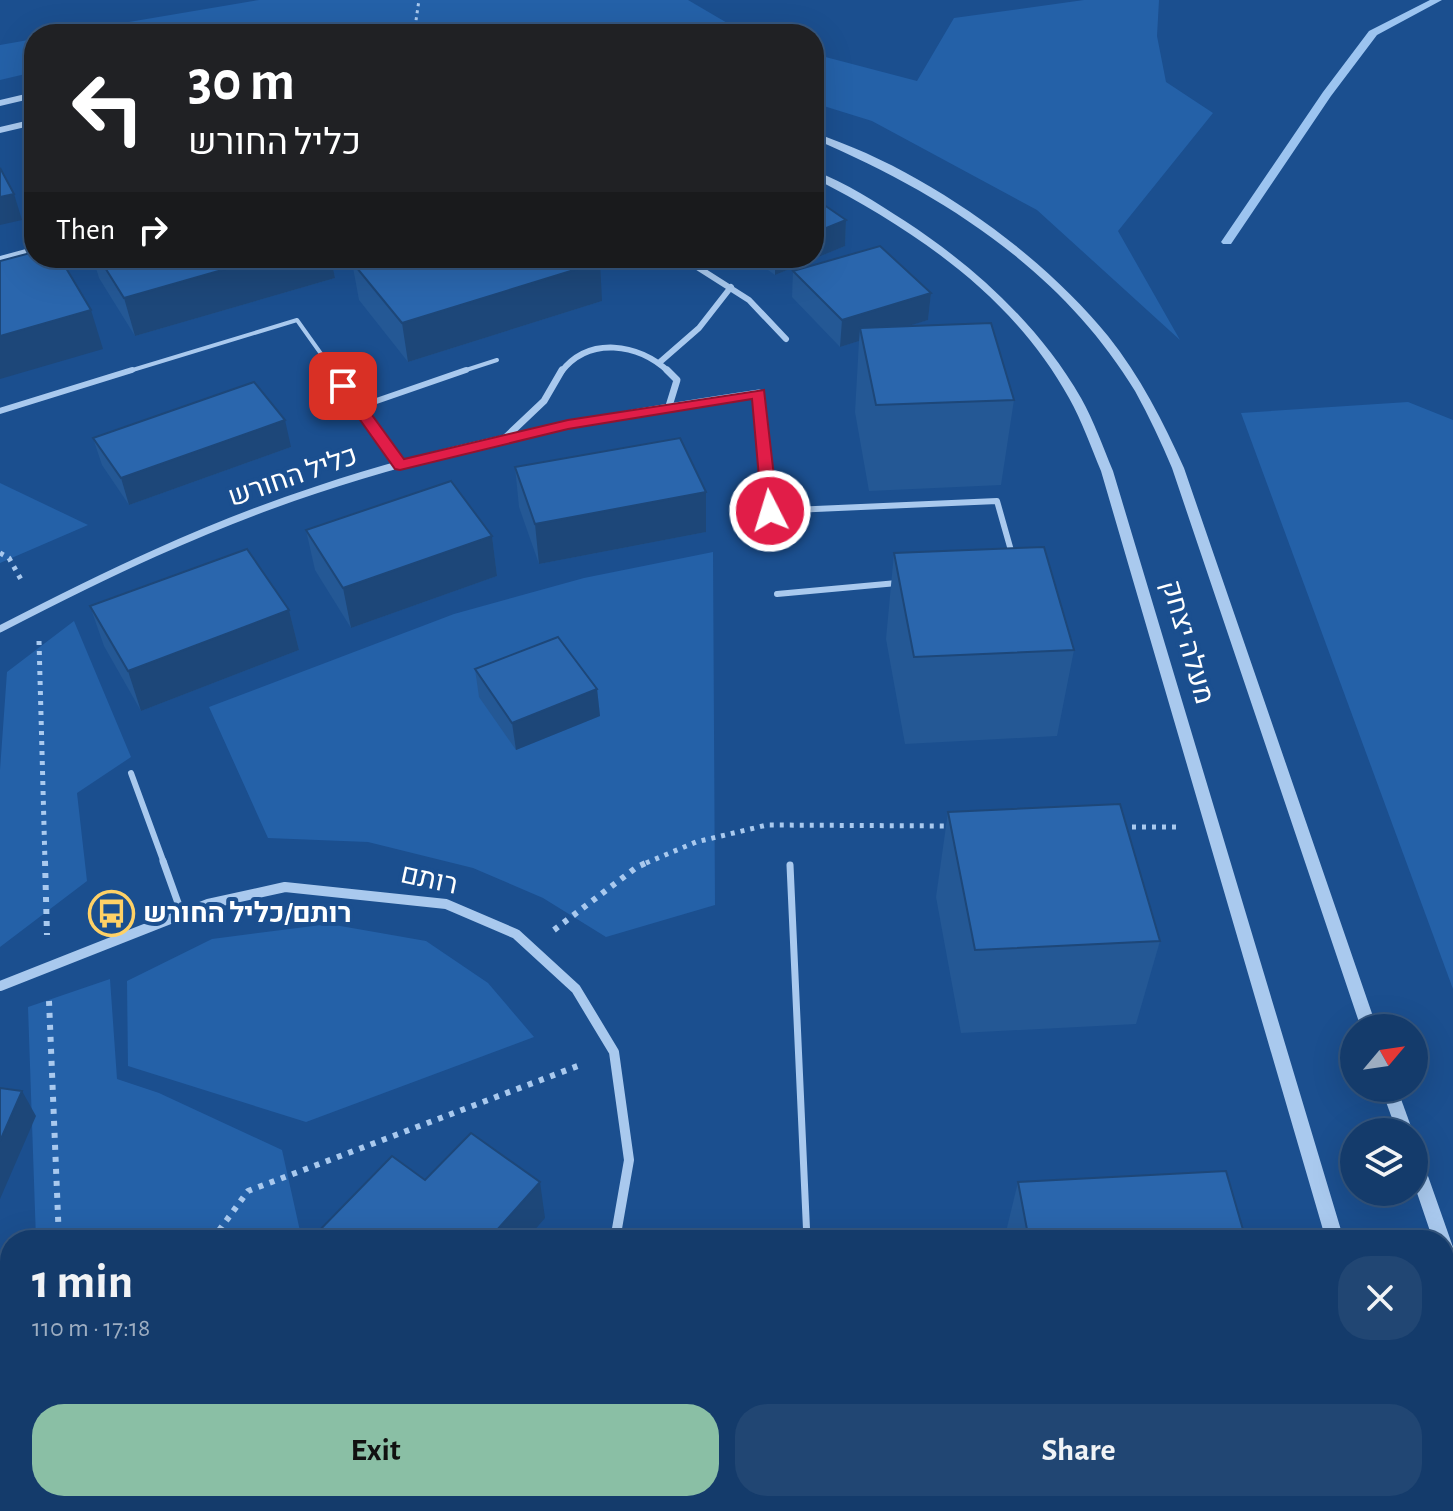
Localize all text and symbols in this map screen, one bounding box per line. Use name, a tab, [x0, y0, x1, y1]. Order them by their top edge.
text: 30 m	[188, 54, 295, 110]
icon: left	[56, 56, 160, 160]
text: כליל החורש	[188, 125, 361, 161]
icon: right	[131, 208, 175, 252]
text: Then	[56, 215, 115, 245]
pin	[309, 352, 377, 420]
icon: arrive	[321, 364, 365, 408]
street label: כליל החורש	[225, 442, 361, 512]
position arrow	[728, 469, 812, 553]
street label: מעלה יצחק	[1156, 577, 1218, 707]
street label: רותם	[398, 860, 460, 900]
bus stop icon: רותם/כליל החורש	[88, 890, 136, 938]
place label: רותם/כליל החורש	[143, 900, 352, 928]
north arrow	[1340, 1014, 1428, 1102]
map controls	[1340, 1014, 1428, 1206]
button: layers	[1340, 1118, 1428, 1206]
button: close	[1338, 1256, 1422, 1340]
text: 1 min	[32, 1259, 133, 1307]
text: 110 m · 17:18	[32, 1315, 150, 1341]
button: Exit	[32, 1404, 719, 1496]
button: Share	[735, 1404, 1422, 1496]

